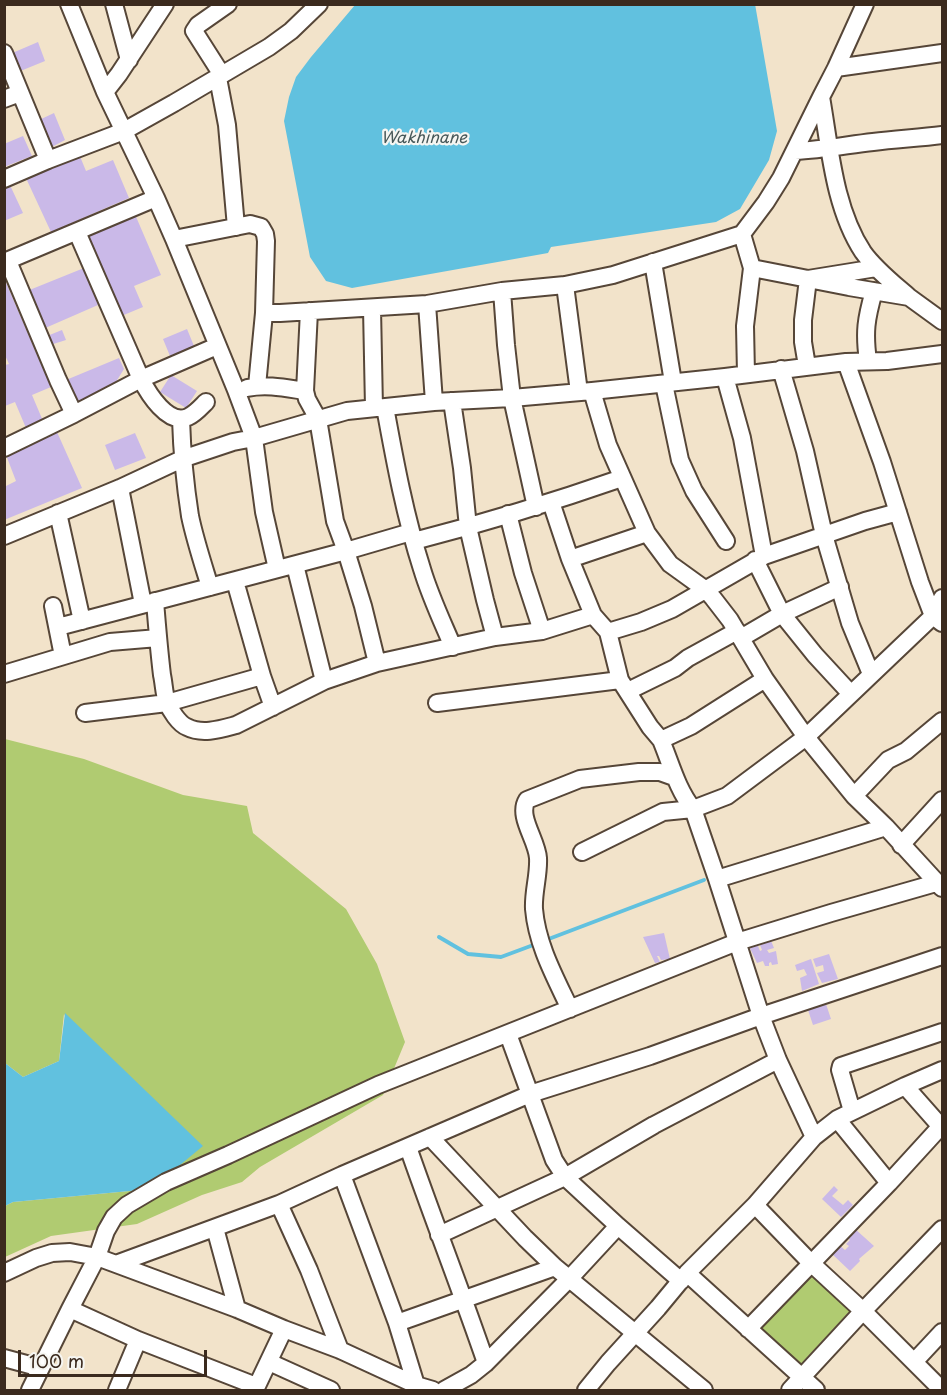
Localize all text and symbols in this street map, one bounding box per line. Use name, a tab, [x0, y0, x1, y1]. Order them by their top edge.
water label: Wakhinane	[381, 129, 467, 149]
scale bar	[21, 1338, 210, 1376]
text: 100 m	[29, 1347, 84, 1374]

